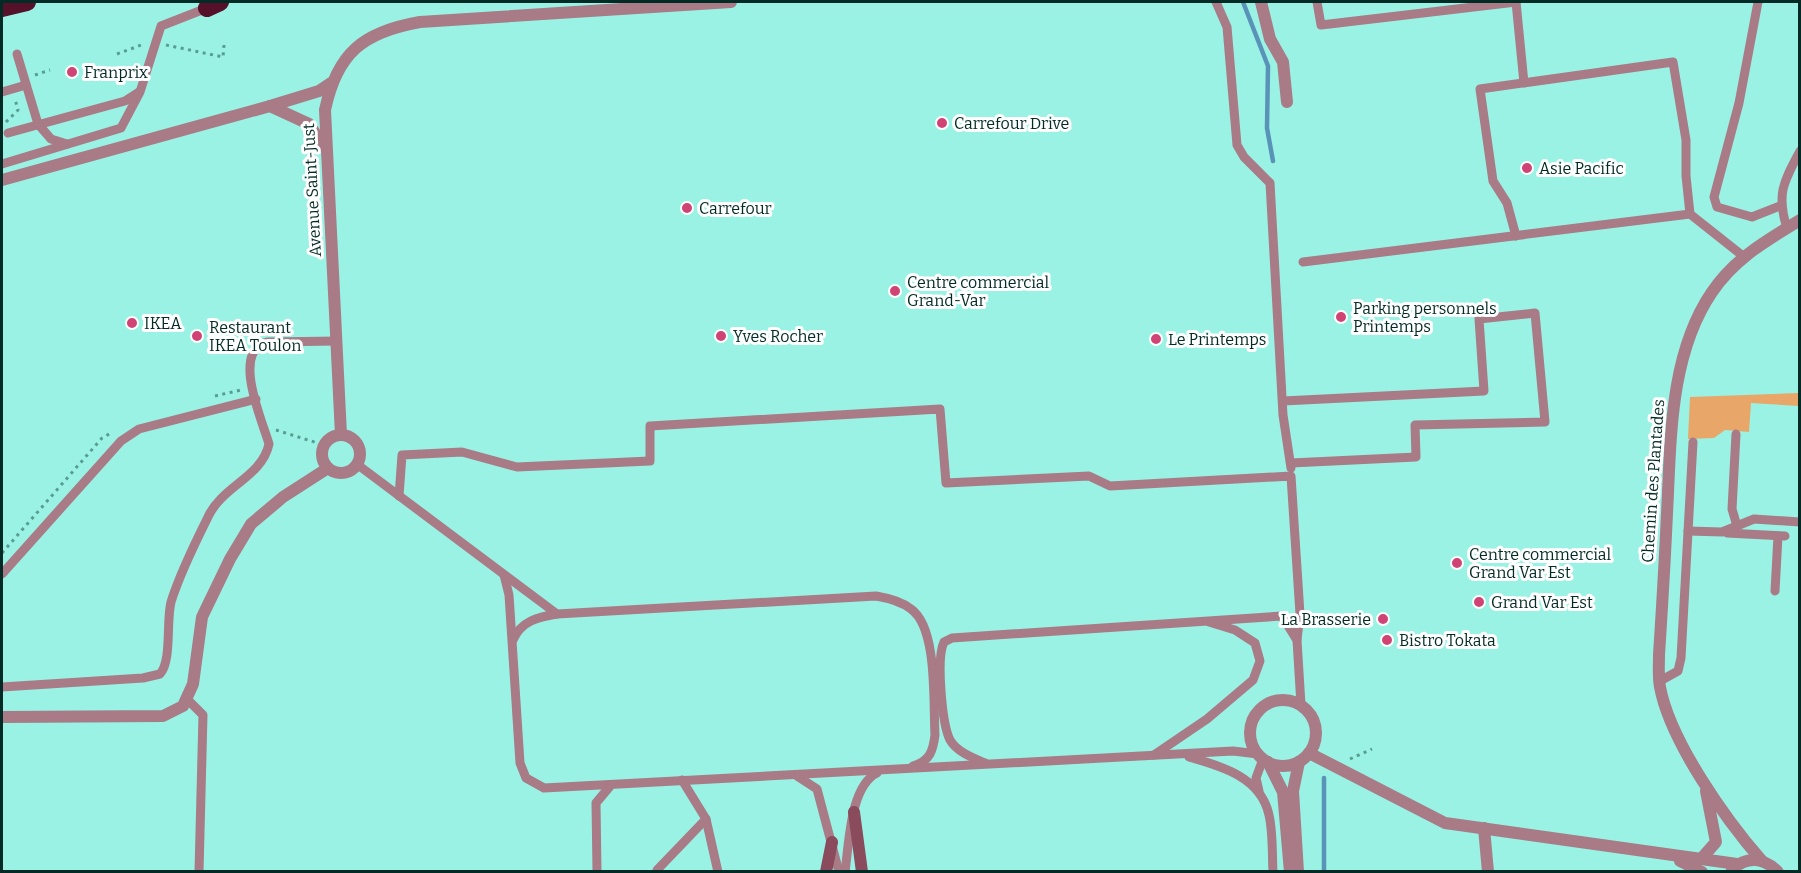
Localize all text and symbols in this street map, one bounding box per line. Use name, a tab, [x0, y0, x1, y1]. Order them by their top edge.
place label: Franprix	[84, 63, 148, 82]
marker: Franprix	[65, 65, 79, 79]
place label: Carrefour Drive	[954, 114, 1069, 133]
marker: Carrefour Drive	[935, 116, 949, 130]
street label: Avenue Saint-Just	[299, 122, 325, 257]
place label: Asie Pacific	[1539, 159, 1624, 178]
marker: Asie Pacific	[1520, 161, 1534, 175]
place label: Carrefour	[699, 199, 772, 218]
marker: Carrefour	[680, 201, 694, 215]
place label: Centre commercial Grand-Var	[907, 273, 1050, 310]
marker: Centre commercial Grand-Var	[888, 284, 902, 298]
place label: Parking personnels Printemps	[1353, 299, 1497, 336]
marker: Parking personnels Printemps	[1334, 310, 1348, 324]
place label: IKEA	[144, 314, 182, 333]
marker: IKEA	[125, 316, 139, 330]
place label: Restaurant IKEA Toulon	[209, 318, 301, 355]
place label: Yves Rocher	[733, 327, 823, 346]
marker: Restaurant IKEA Toulon	[190, 329, 204, 343]
marker: Yves Rocher	[714, 329, 728, 343]
place label: Le Printemps	[1168, 330, 1267, 349]
marker: Le Printemps	[1149, 332, 1163, 346]
street label: Chemin des Plantades	[1638, 399, 1668, 563]
place label: Centre commercial Grand Var Est	[1469, 545, 1612, 582]
marker: Centre commercial Grand Var Est	[1450, 556, 1464, 570]
place label: Grand Var Est	[1491, 593, 1593, 612]
marker: Grand Var Est	[1472, 595, 1486, 609]
place label: La Brasserie	[1281, 610, 1371, 629]
marker: La Brasserie	[1376, 612, 1390, 626]
place label: Bistro Tokata	[1399, 631, 1496, 650]
marker: Bistro Tokata	[1380, 633, 1394, 647]

